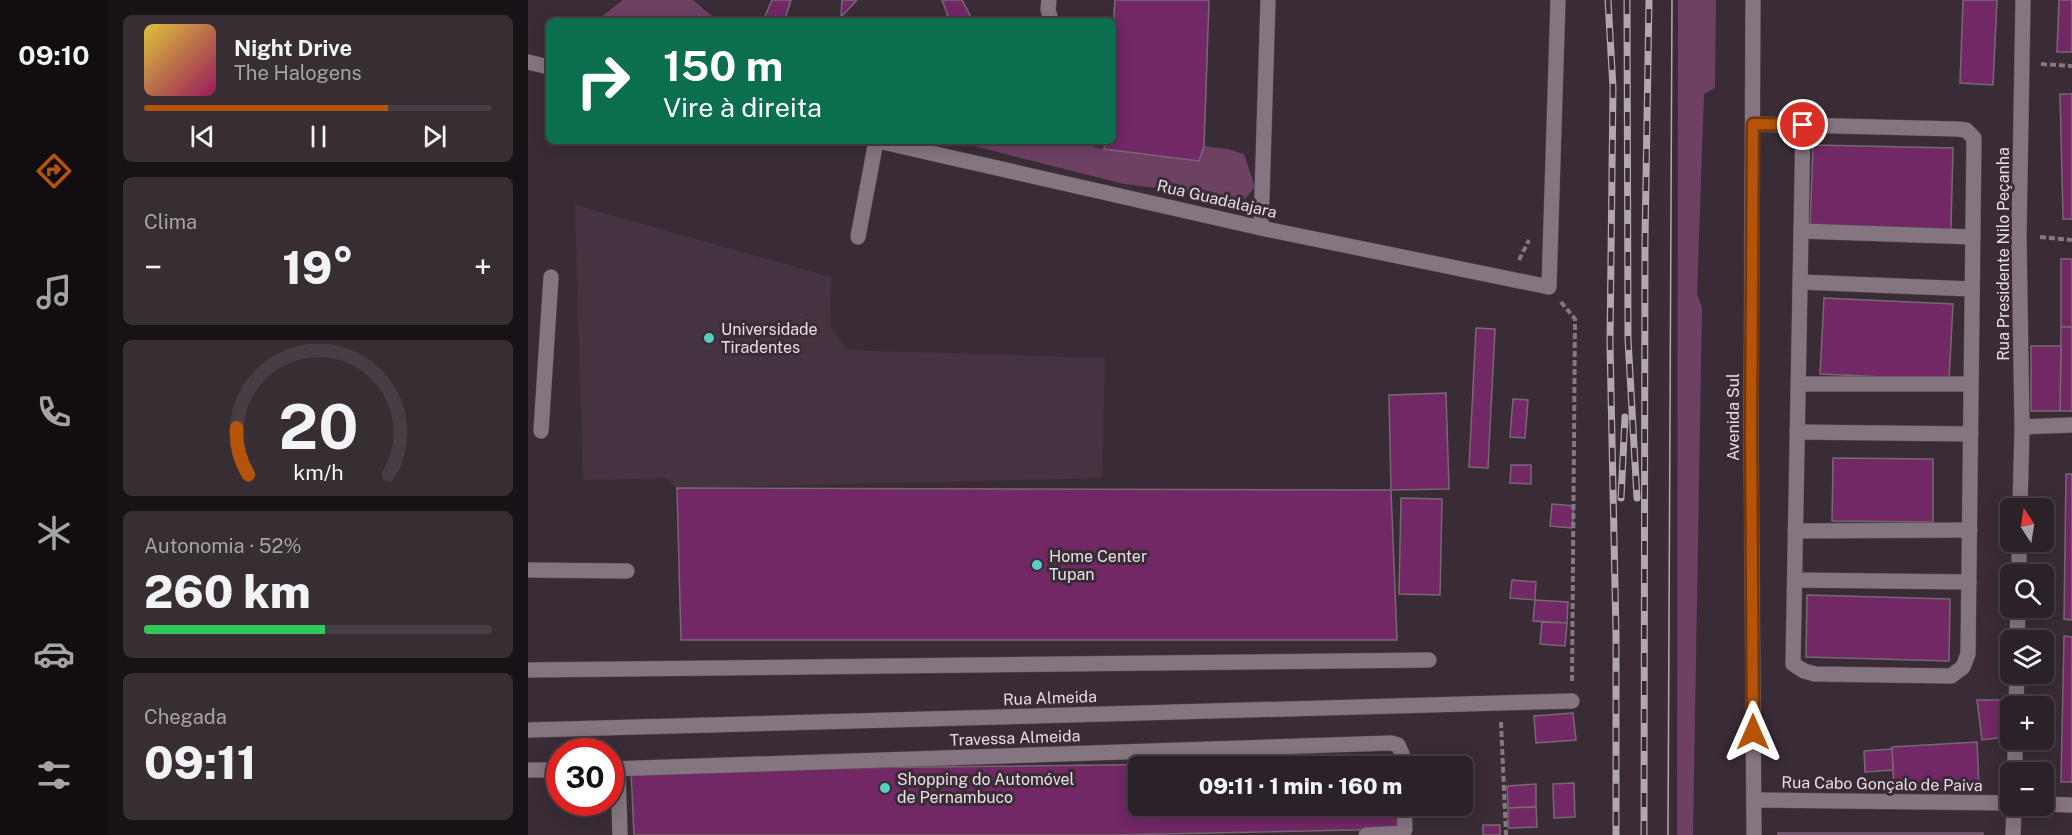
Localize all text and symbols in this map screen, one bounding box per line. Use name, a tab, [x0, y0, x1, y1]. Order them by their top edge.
text: Night Drive	[234, 35, 352, 61]
text: 09:10	[18, 39, 90, 71]
text: 150 m	[663, 41, 783, 90]
icon: right	[564, 42, 642, 120]
text: The Halogens	[234, 61, 362, 85]
text: Vire à direita	[663, 91, 822, 123]
pin	[1777, 99, 1828, 150]
icon: arrive	[1786, 108, 1819, 141]
icon: previous	[186, 120, 219, 153]
icon: pause	[302, 120, 335, 153]
icon: next	[418, 120, 451, 153]
street label: Rua Presidente Nilo Peçanha	[1994, 147, 2013, 361]
icon: directions	[33, 150, 75, 192]
street label: Rua Guadalajara	[1155, 176, 1279, 222]
text: Clima	[144, 210, 197, 234]
text: 19°	[282, 241, 354, 294]
text: −	[144, 248, 162, 286]
text: +	[474, 248, 492, 286]
icon: music	[33, 271, 75, 313]
place label: Universidade Tiradentes	[721, 320, 818, 357]
marker: Universidade Tiradentes	[702, 331, 716, 345]
street label: Avenida Sul	[1724, 373, 1743, 461]
text: 20	[278, 390, 358, 463]
icon: phone	[33, 391, 75, 433]
text: km/h	[293, 460, 343, 485]
north arrow	[2000, 498, 2054, 552]
map controls	[2000, 498, 2054, 816]
icon: climate	[33, 512, 75, 554]
text: Autonomia · 52%	[144, 534, 302, 558]
place label: Home Center Tupan	[1049, 547, 1147, 584]
marker: Home Center Tupan	[1030, 558, 1044, 572]
button: search	[2000, 564, 2054, 618]
text: 260 km	[144, 565, 311, 618]
button: layers	[2000, 630, 2054, 684]
icon: car	[33, 633, 75, 675]
street label: Rua Almeida	[1003, 687, 1097, 709]
button: +	[2000, 696, 2054, 750]
position arrow	[1721, 700, 1785, 764]
text: Chegada	[144, 705, 227, 729]
street label: Travessa Almeida	[949, 726, 1081, 750]
text: 09:11	[144, 736, 256, 789]
speed limit sign: 30	[546, 738, 624, 816]
icon: filters	[33, 754, 75, 796]
button: −	[2000, 762, 2054, 816]
place label: Shopping do Automóvel de Pernambuco	[897, 770, 1075, 807]
text: 09:11 · 1 min · 160 m	[1199, 773, 1402, 799]
street label: Rua Cabo Gonçalo de Paiva	[1781, 773, 1983, 795]
marker: Shopping do Automóvel de Pernambuco	[878, 781, 892, 795]

